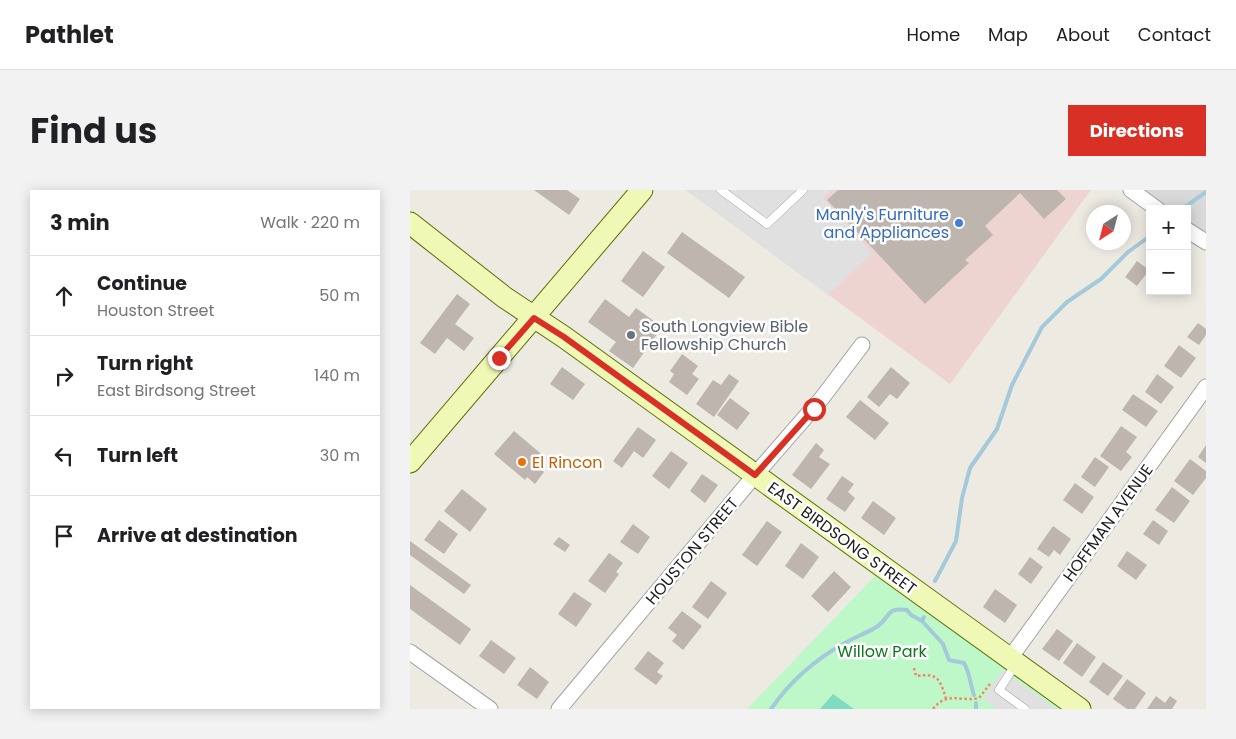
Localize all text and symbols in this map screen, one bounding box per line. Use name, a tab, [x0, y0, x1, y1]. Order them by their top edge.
text: Pathlet	[25, 18, 114, 51]
text: Home	[906, 22, 960, 47]
text: Map	[988, 22, 1028, 47]
text: About	[1056, 22, 1110, 47]
text: Contact	[1138, 22, 1211, 47]
button: Directions	[1068, 105, 1206, 156]
text: Find us	[30, 106, 157, 155]
place label: Manly's Furniture and Appliances	[816, 203, 949, 244]
north arrow	[1086, 205, 1131, 250]
map controls	[1146, 205, 1191, 295]
button: +	[1146, 205, 1191, 250]
text: 3 min	[50, 208, 110, 237]
text: Walk · 220 m	[260, 211, 360, 234]
marker: Manly's Furniture and Appliances	[953, 217, 965, 229]
button: −	[1146, 250, 1191, 295]
text: Continue	[97, 270, 187, 297]
icon: ahead	[50, 282, 78, 310]
text: 50 m	[319, 284, 360, 307]
text: Houston Street	[97, 299, 214, 322]
place label: South Longview Bible Fellowship Church	[641, 315, 808, 356]
marker: South Longview Bible Fellowship Church	[625, 329, 637, 341]
route end	[488, 347, 511, 370]
text: Turn right	[97, 350, 193, 377]
icon: right	[50, 362, 78, 390]
text: 140 m	[314, 364, 360, 387]
text: East Birdsong Street	[97, 379, 256, 402]
route start	[803, 398, 826, 421]
icon: left	[50, 442, 78, 470]
text: Turn left	[97, 442, 178, 469]
text: 30 m	[320, 444, 360, 467]
place label: El Rincon	[532, 451, 603, 474]
marker: El Rincon	[516, 456, 528, 468]
street label: HOFFMAN AVENUE	[1058, 460, 1158, 586]
street label: EAST BIRDSONG STREET	[763, 476, 921, 600]
street label: HOUSTON STREET	[640, 492, 744, 610]
icon: arrive	[50, 522, 78, 550]
text: Arrive at destination	[97, 522, 298, 549]
park label: Willow Park	[837, 640, 927, 663]

